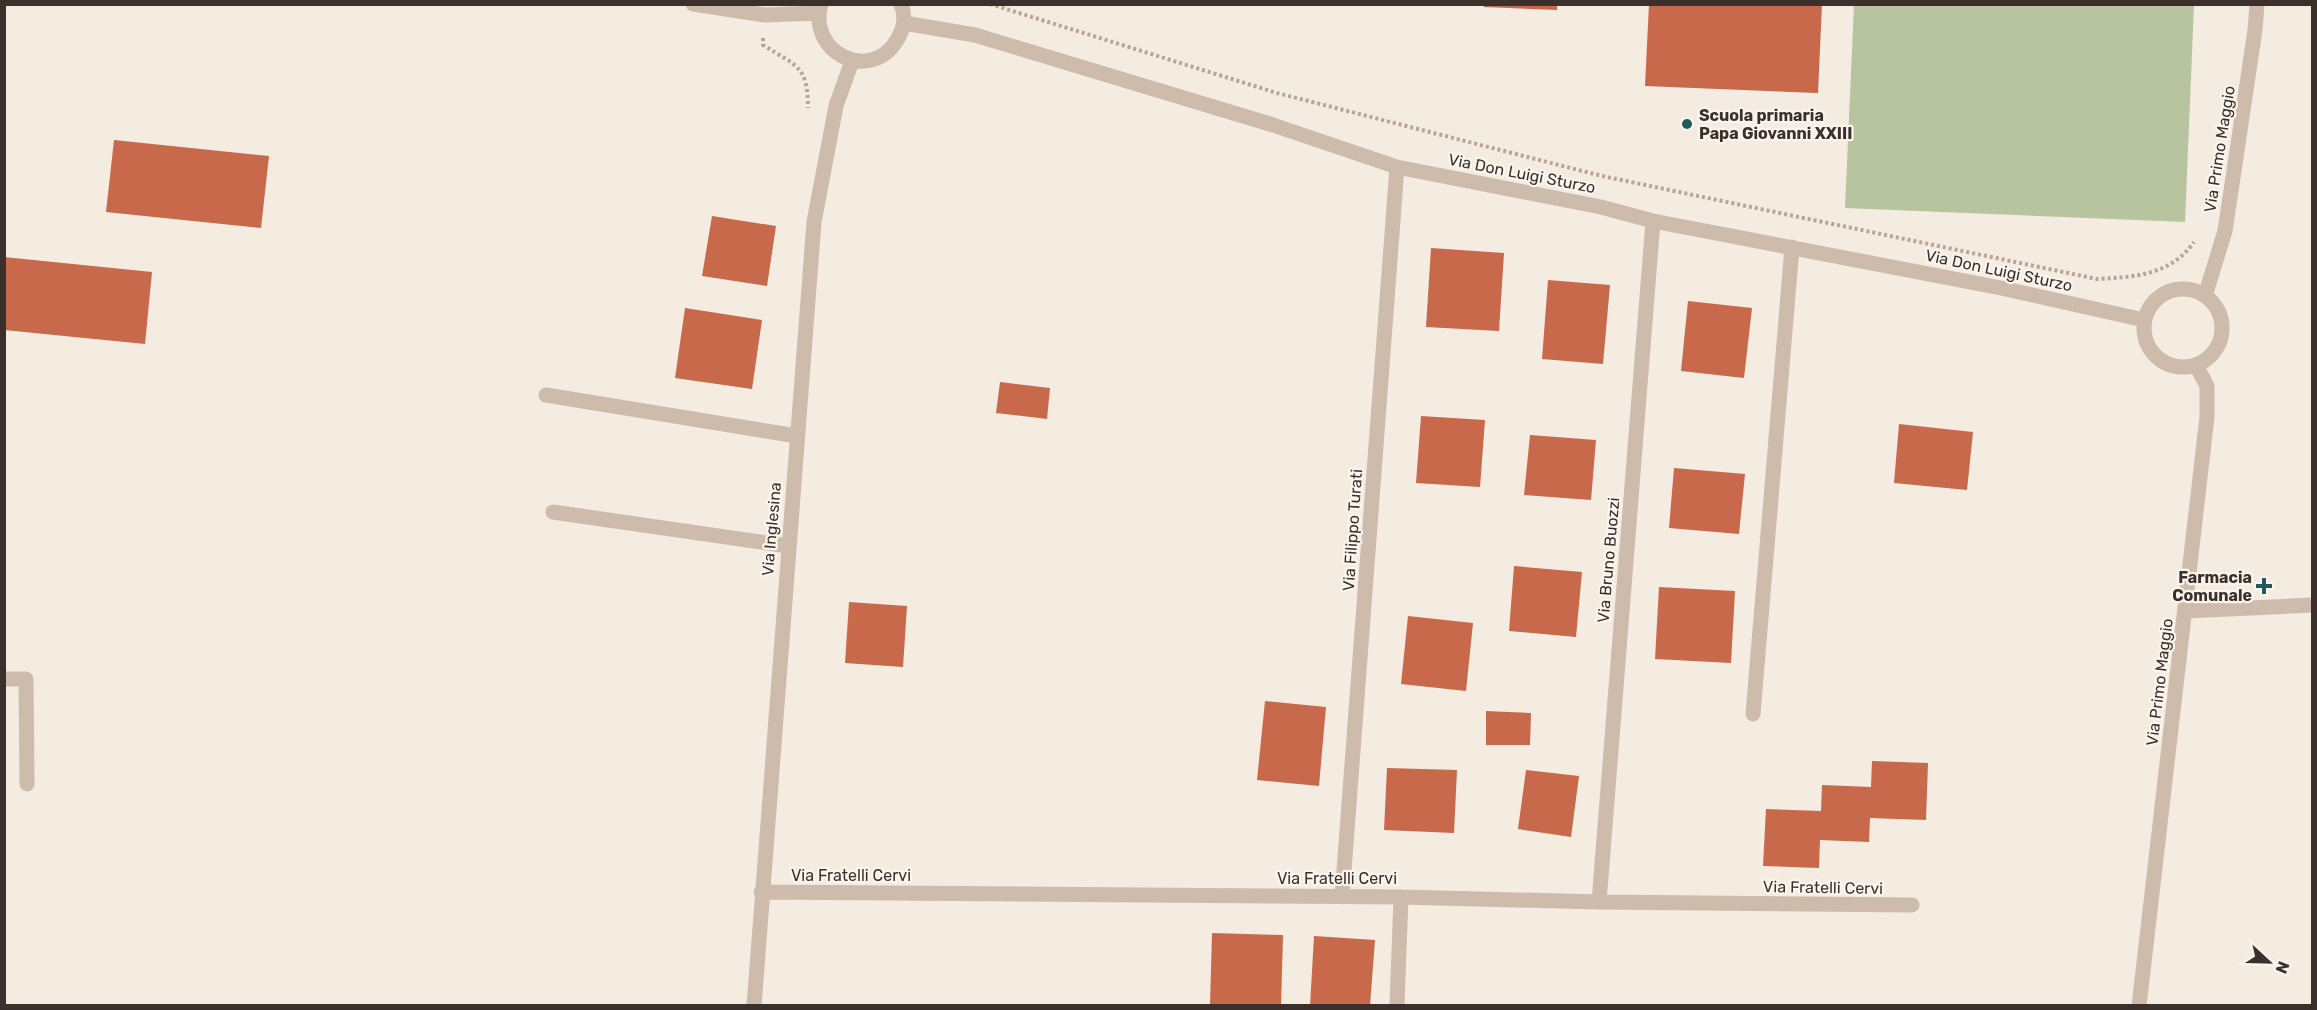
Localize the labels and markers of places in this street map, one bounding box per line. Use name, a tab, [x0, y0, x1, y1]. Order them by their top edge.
place label: Scuola primaria Papa Giovanni XXIII	[1699, 106, 1852, 143]
marker: Scuola primaria Papa Giovanni XXIII	[1680, 117, 1694, 131]
place label: Farmacia Comunale	[2172, 568, 2252, 605]
marker: Farmacia Comunale	[2257, 579, 2271, 593]

